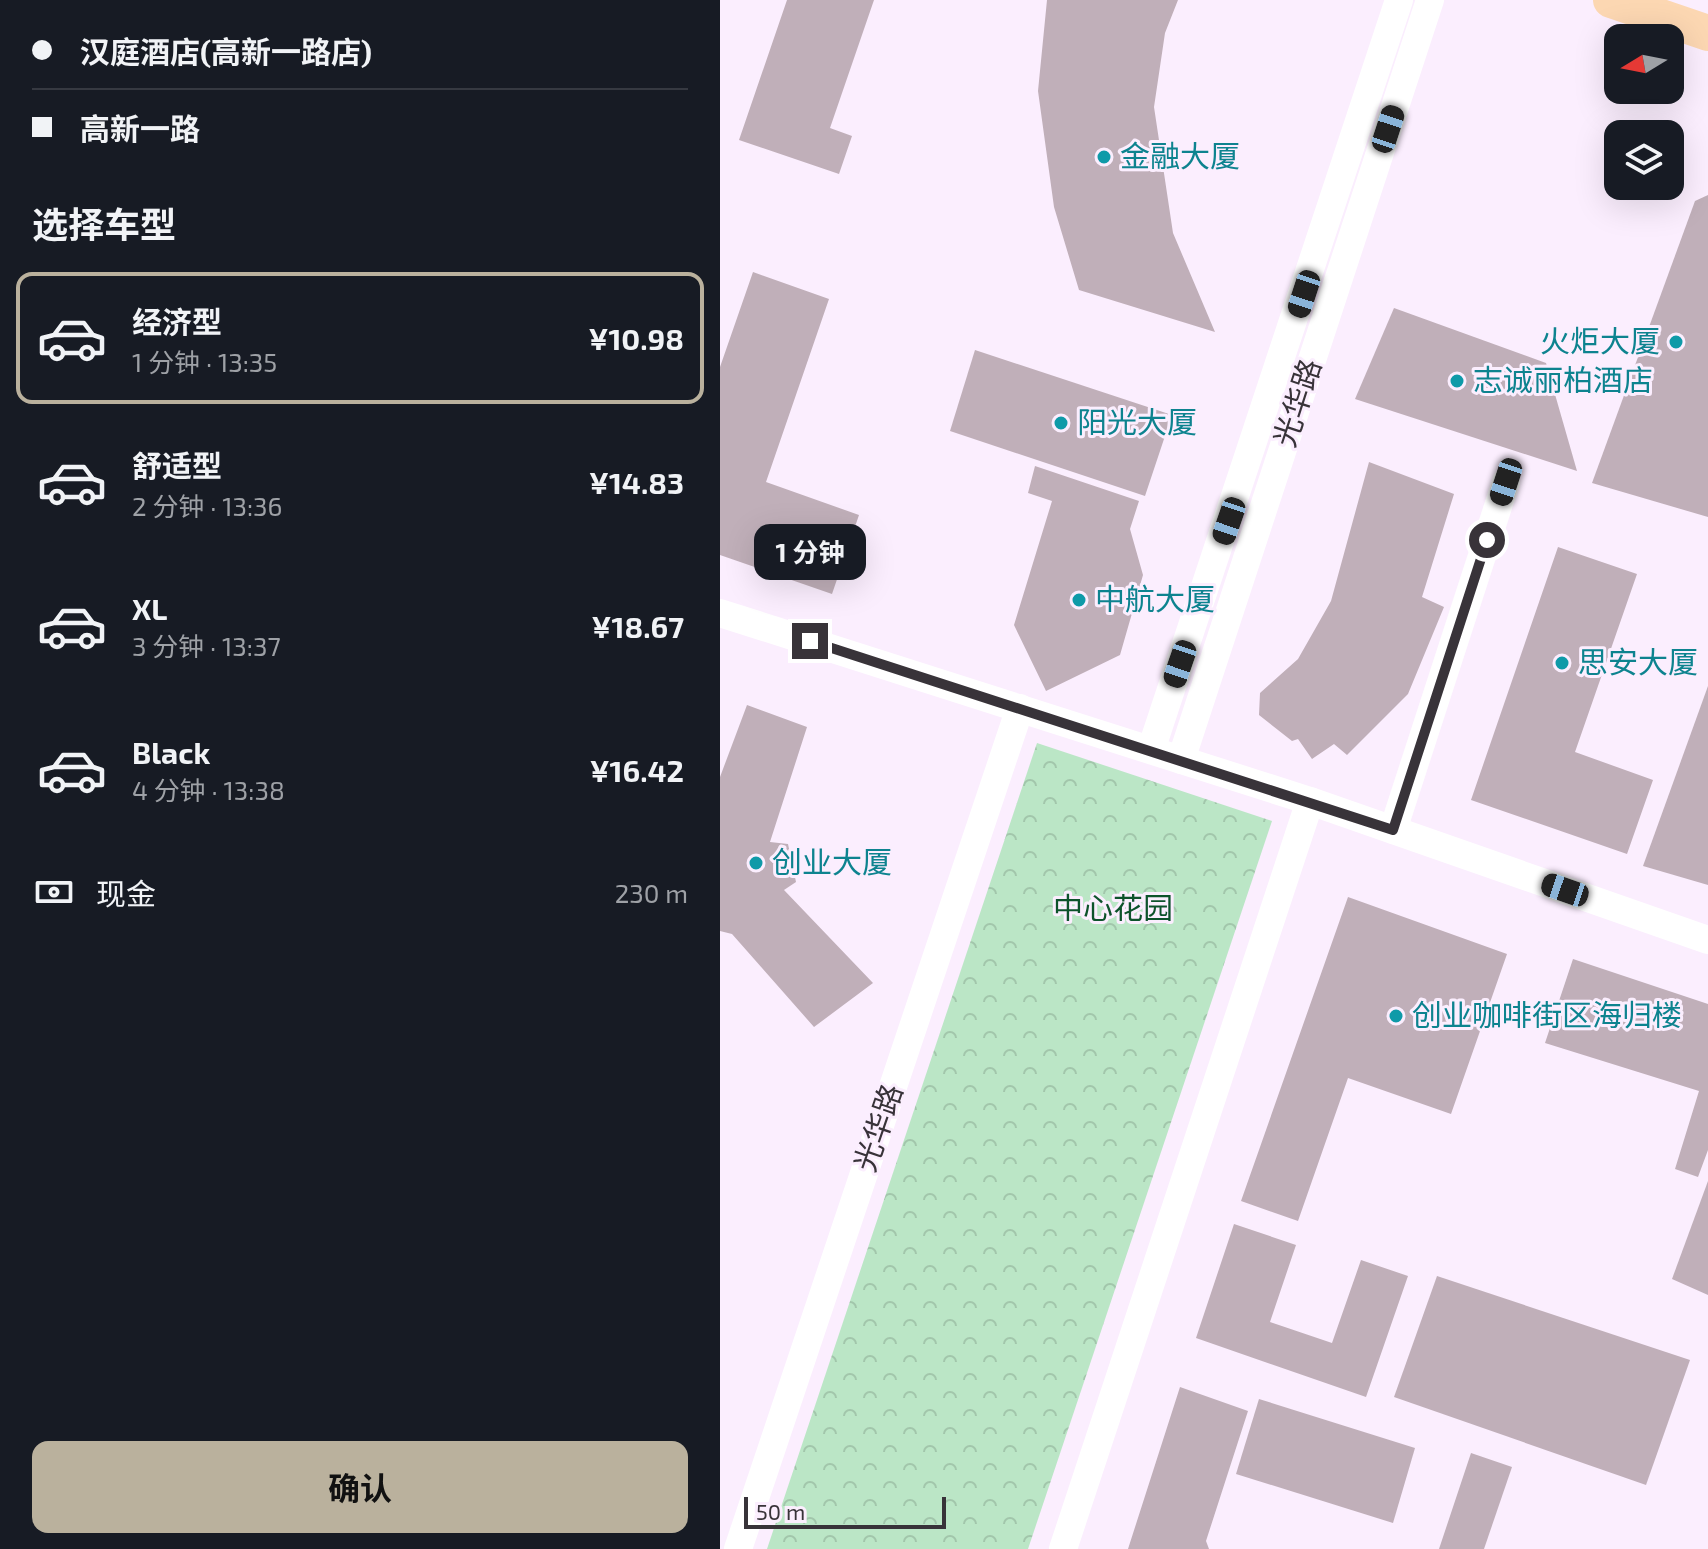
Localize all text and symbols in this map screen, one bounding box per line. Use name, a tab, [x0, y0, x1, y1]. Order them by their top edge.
north arrow	[1604, 24, 1684, 104]
map controls	[1604, 24, 1684, 200]
text: 汉庭酒店(高新一路店)	[80, 33, 372, 69]
car	[1369, 102, 1407, 156]
text: 高新一路	[80, 110, 200, 146]
button: layers	[1604, 120, 1684, 200]
place label: 金融大厦	[1120, 137, 1240, 173]
marker: 金融大厦	[1095, 148, 1113, 166]
text: 选择车型	[32, 202, 176, 245]
car	[1285, 267, 1323, 321]
icon: car	[36, 302, 108, 374]
text: 经济型	[132, 303, 222, 339]
text: ¥10.98	[588, 320, 684, 356]
place label: 火炬大厦	[1540, 322, 1660, 358]
marker: 火炬大厦	[1667, 333, 1685, 351]
text: 1 分钟 · 13:35	[132, 346, 277, 377]
street label: 光华路	[1265, 354, 1327, 451]
place label: 志诚丽柏酒店	[1473, 361, 1653, 397]
marker: 志诚丽柏酒店	[1448, 372, 1466, 390]
place label: 阳光大厦	[1077, 403, 1197, 439]
marker: 阳光大厦	[1052, 414, 1070, 432]
icon: car	[36, 446, 108, 518]
text: 舒适型	[132, 447, 222, 483]
car	[1487, 455, 1525, 509]
text: ¥14.83	[589, 464, 684, 500]
text: 2 分钟 · 13:36	[132, 490, 282, 521]
car	[1210, 494, 1248, 548]
route start	[1469, 522, 1505, 558]
callout: 1 分钟	[754, 525, 866, 581]
text: 1 分钟	[776, 536, 844, 567]
place label: 中航大厦	[1095, 580, 1215, 616]
icon: car	[36, 590, 108, 662]
text: XL	[132, 590, 167, 626]
marker: 中航大厦	[1070, 591, 1088, 609]
text: ¥18.67	[592, 608, 684, 644]
route end	[792, 623, 828, 659]
text: 3 分钟 · 13:37	[132, 630, 281, 661]
car	[1161, 637, 1199, 691]
place label: 思安大厦	[1578, 643, 1698, 679]
marker: 思安大厦	[1553, 654, 1571, 672]
icon: car	[36, 734, 108, 806]
text: Black	[132, 734, 210, 770]
text: ¥16.42	[590, 752, 684, 788]
text: 4 分钟 · 13:38	[132, 774, 285, 805]
place label: 创业大厦	[772, 843, 892, 879]
marker: 创业大厦	[747, 854, 765, 872]
icon: cash	[32, 870, 76, 914]
car	[1538, 871, 1592, 909]
text: 现金	[96, 875, 156, 911]
text: 230 m	[615, 877, 688, 908]
park label: 中心花园	[1053, 889, 1173, 925]
place label: 创业咖啡街区海归楼	[1412, 996, 1682, 1032]
marker: 创业咖啡街区海归楼	[1387, 1007, 1405, 1025]
street label: 光华路	[845, 1079, 909, 1176]
button: 确认	[32, 1441, 688, 1533]
scale bar	[744, 1493, 946, 1529]
text: 50 m	[756, 1498, 805, 1524]

